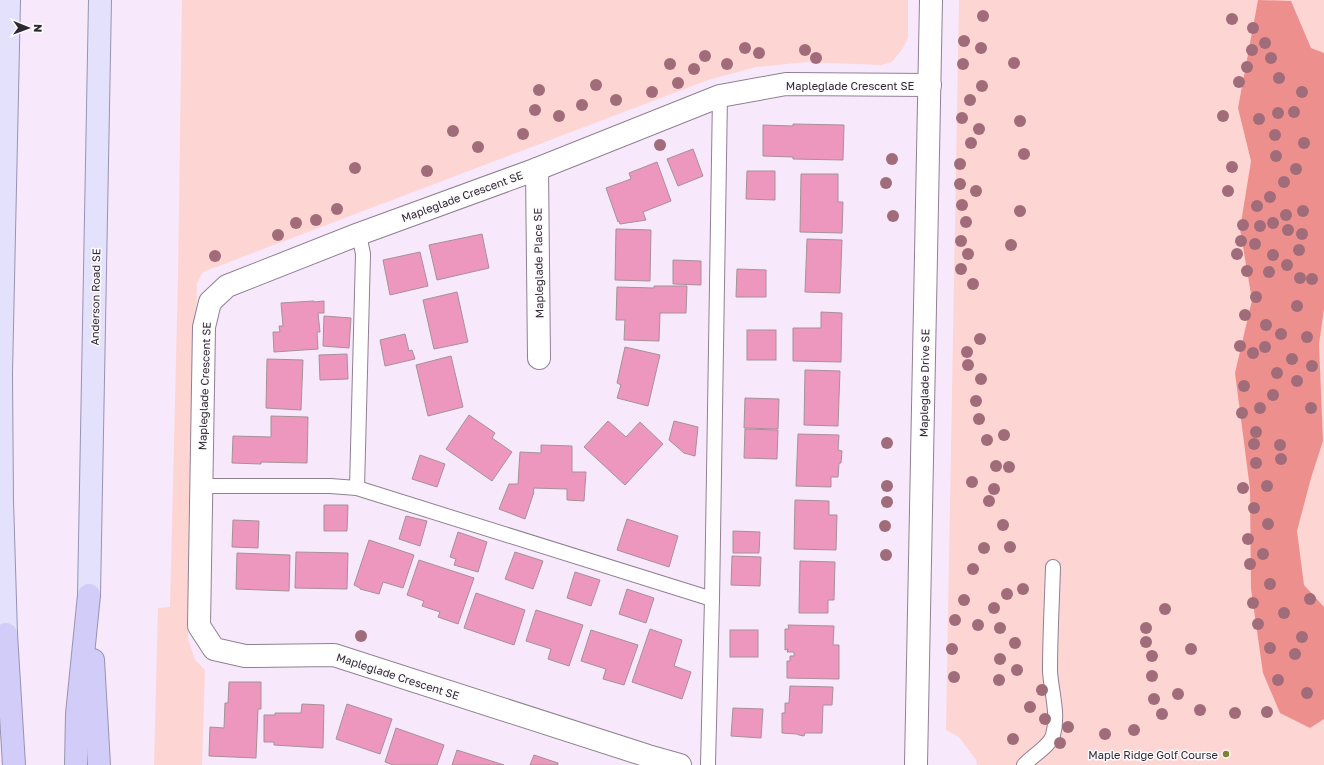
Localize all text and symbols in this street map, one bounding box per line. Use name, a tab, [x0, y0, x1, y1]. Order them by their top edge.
north arrow	[8, 8, 48, 48]
text: N	[32, 24, 45, 32]
street label: Mapleglade Crescent SE	[786, 79, 914, 92]
street label: Mapleglade Crescent SE	[399, 168, 525, 224]
street label: Mapleglade Place SE	[531, 207, 545, 318]
street label: Anderson Road SE	[88, 248, 102, 346]
street label: Mapleglade Crescent SE	[195, 321, 213, 450]
street label: Mapleglade Drive SE	[917, 328, 931, 437]
street label: Mapleglade Crescent SE	[335, 650, 461, 702]
place label: Maple Ridge Golf Course	[1088, 748, 1218, 761]
marker: Maple Ridge Golf Course	[1221, 749, 1231, 759]

